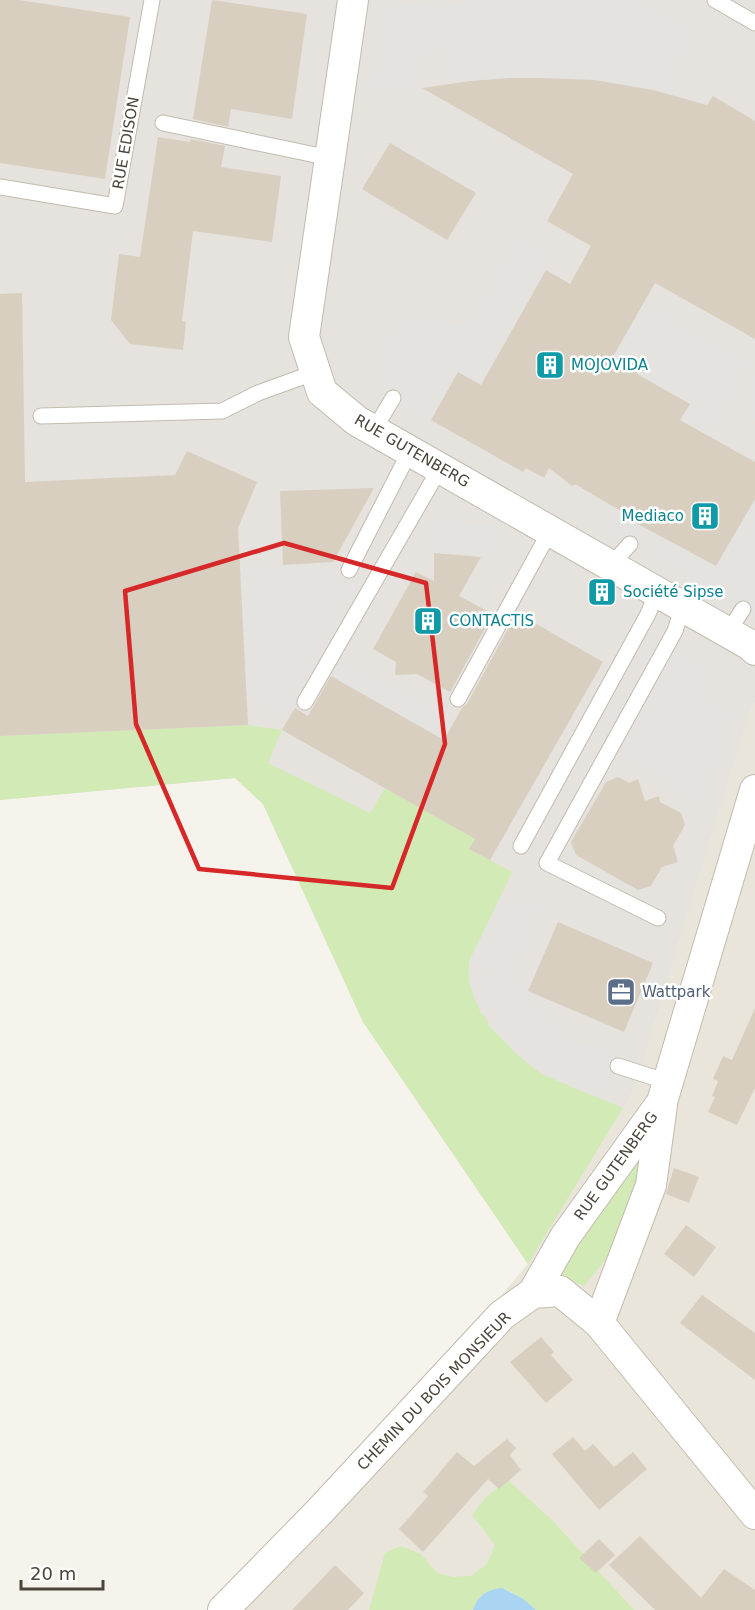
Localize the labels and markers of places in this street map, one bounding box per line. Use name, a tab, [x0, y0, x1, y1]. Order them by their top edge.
building icon: MOJOVIDA	[534, 349, 566, 381]
place label: MOJOVIDA	[571, 356, 649, 374]
building icon: Mediaco	[689, 500, 721, 532]
place label: Mediaco	[622, 507, 684, 525]
building icon: Société Sipse	[586, 576, 618, 608]
place label: Société Sipse	[623, 583, 723, 601]
building icon: CONTACTIS	[412, 605, 444, 637]
place label: CONTACTIS	[449, 612, 534, 630]
office icon: Wattpark	[605, 976, 637, 1008]
place label: Wattpark	[642, 983, 711, 1001]

